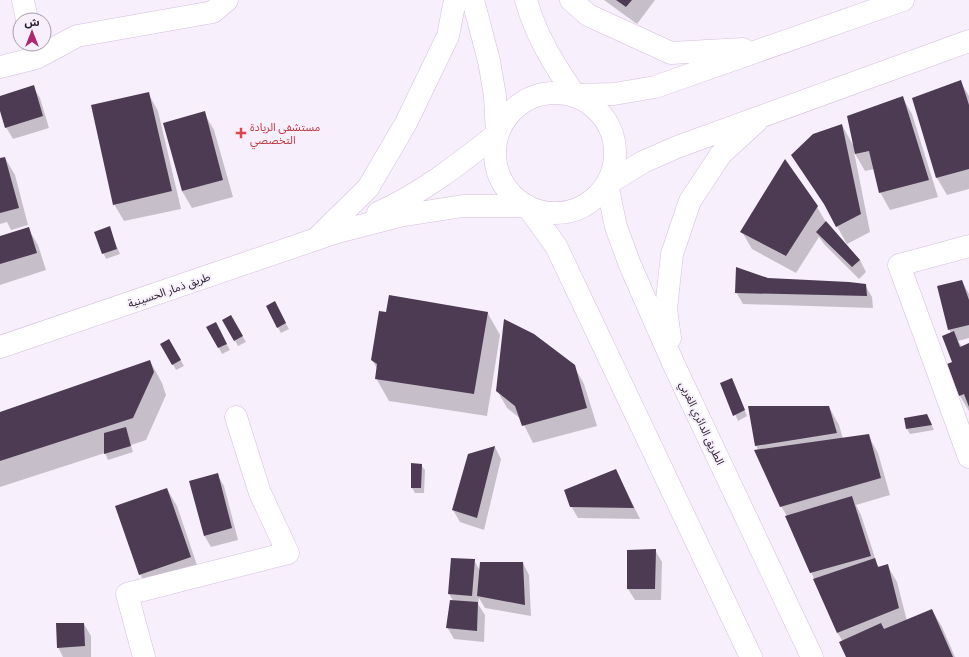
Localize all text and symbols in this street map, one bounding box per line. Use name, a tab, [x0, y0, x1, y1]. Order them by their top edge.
north arrow	[12, 12, 52, 52]
text: ش	[24, 16, 40, 29]
place label: مستشفى الريادة التخصصي	[250, 121, 321, 150]
marker: مستشفى الريادة التخصصي	[235, 127, 247, 139]
street label: طريق ذمار الحسينية	[126, 270, 212, 311]
street label: الطريق الدائري الغربي	[674, 379, 727, 468]

